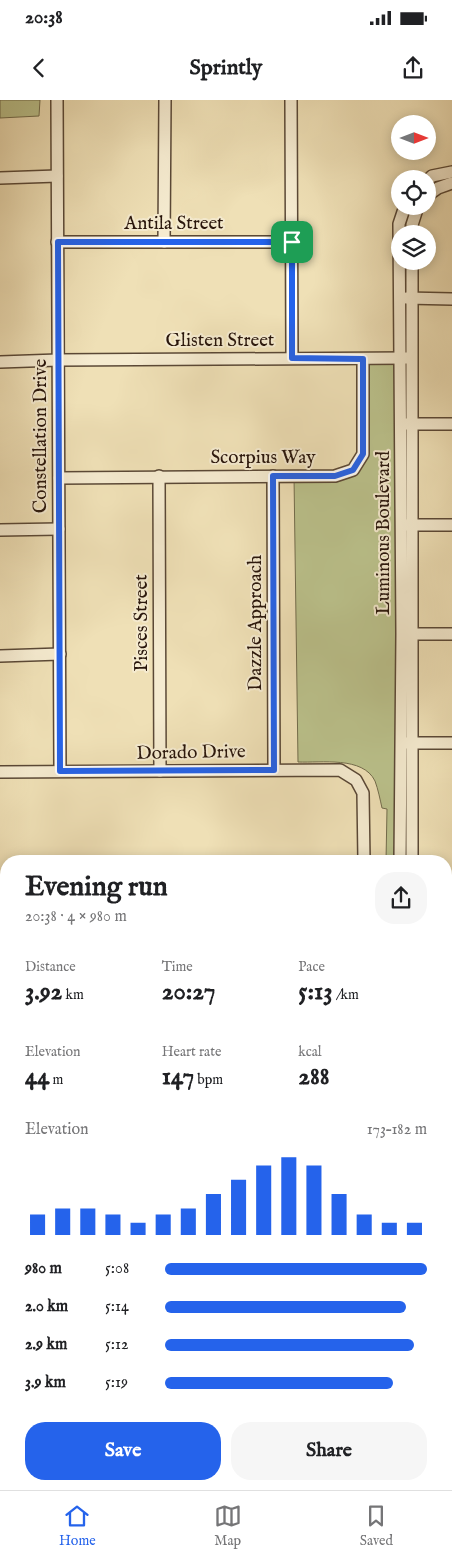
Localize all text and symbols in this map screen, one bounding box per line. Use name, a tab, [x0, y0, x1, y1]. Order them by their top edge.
text: 20:38	[25, 6, 63, 30]
icon: back	[25, 54, 53, 82]
text: Sprintly	[190, 54, 262, 82]
icon: share	[399, 54, 427, 82]
north arrow	[391, 115, 436, 160]
map controls	[391, 115, 436, 270]
button: locate	[391, 170, 436, 215]
street label: Antila Street	[123, 212, 224, 236]
pin	[271, 221, 313, 263]
button: layers	[391, 225, 436, 270]
icon: arrive	[278, 228, 306, 256]
street label: Glisten Street	[166, 329, 275, 353]
street label: Constellation Drive	[29, 358, 53, 513]
street label: Scorpius Way	[210, 446, 316, 470]
street label: Luminous Boulevard	[372, 450, 396, 615]
street label: Dazzle Approach	[244, 555, 268, 691]
street label: Pisces Street	[130, 574, 154, 672]
street label: Dorado Drive	[136, 740, 246, 766]
text: Evening run	[25, 870, 168, 905]
button: share	[375, 872, 427, 924]
text: 20:38 · 4 × 980 m	[25, 907, 127, 927]
text: Distance	[25, 958, 76, 976]
text: Time	[162, 958, 193, 976]
text: Pace	[298, 958, 325, 976]
text: 3.92	[25, 976, 62, 1008]
text: 20:27	[162, 976, 215, 1008]
text: 5:13	[298, 976, 333, 1008]
text: km	[62, 986, 84, 1004]
text: /km	[333, 986, 359, 1004]
text: Elevation	[25, 1043, 81, 1061]
text: Heart rate	[162, 1043, 221, 1061]
text: kcal	[298, 1043, 322, 1061]
text: 44	[25, 1061, 50, 1093]
text: 147	[162, 1061, 194, 1093]
text: 288	[298, 1061, 330, 1093]
text: m	[50, 1071, 63, 1089]
text: bpm	[194, 1071, 223, 1089]
text: Elevation	[25, 1120, 88, 1140]
text: 173–182 m	[367, 1120, 427, 1140]
text: 980 m	[25, 1259, 62, 1279]
text: 5:08	[105, 1259, 129, 1279]
text: 2.0 km	[25, 1297, 68, 1317]
text: 5:14	[105, 1297, 129, 1317]
text: 2.9 km	[25, 1335, 67, 1355]
text: 5:12	[105, 1335, 128, 1355]
text: 3.9 km	[25, 1373, 66, 1393]
text: 5:19	[105, 1373, 128, 1393]
button: Save	[25, 1422, 221, 1480]
button: Share	[231, 1422, 427, 1480]
tab: Home	[59, 1502, 96, 1550]
tab: Map	[214, 1502, 242, 1550]
tab: Saved	[360, 1502, 393, 1550]

